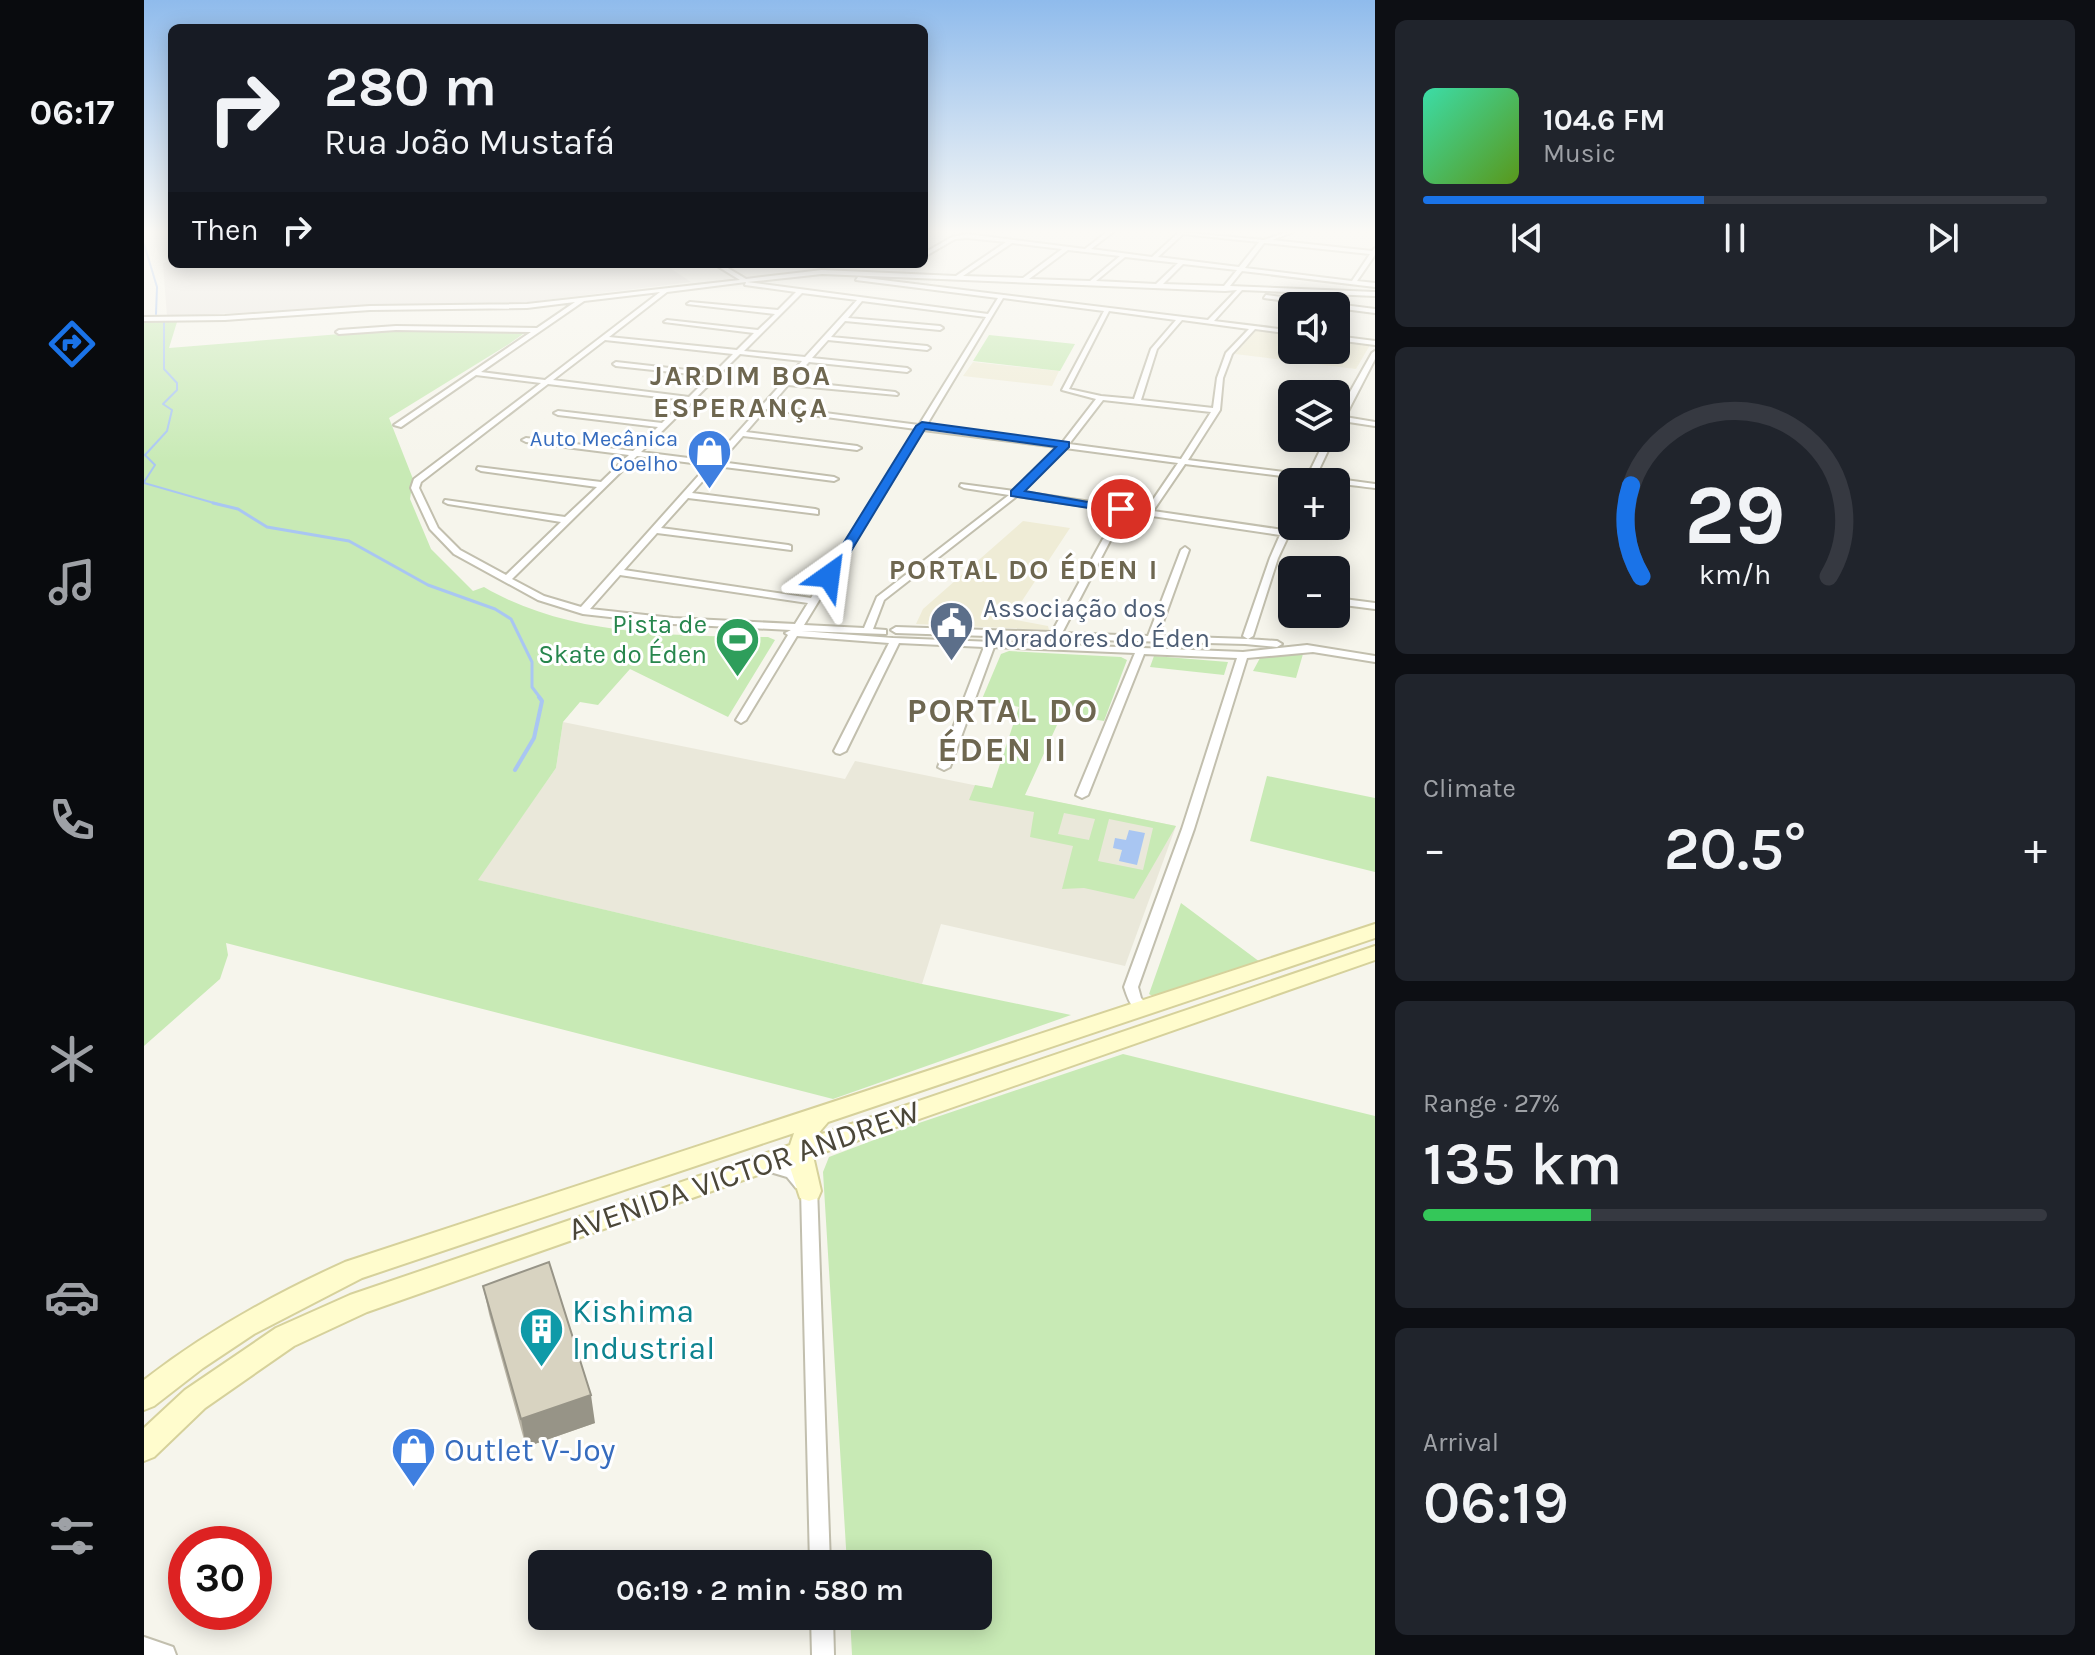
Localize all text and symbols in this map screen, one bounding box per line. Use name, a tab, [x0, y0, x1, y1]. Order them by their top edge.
text: 280 m	[324, 54, 497, 119]
icon: right	[192, 56, 296, 160]
text: 06:17	[29, 91, 115, 133]
text: 104.6 FM	[1543, 102, 1665, 138]
text: Rua João Mustafá	[324, 121, 615, 163]
text: Music	[1543, 138, 1616, 169]
icon: right	[275, 208, 319, 252]
text: Then	[192, 212, 259, 248]
icon: previous	[1505, 216, 1549, 260]
icon: pause	[1713, 216, 1757, 260]
icon: next	[1921, 216, 1965, 260]
map controls	[1278, 292, 1350, 628]
button: sound	[1278, 292, 1350, 364]
icon: directions	[44, 316, 100, 372]
district label: JARDIM BOA ESPERANÇA	[650, 359, 832, 424]
button: layers	[1278, 380, 1350, 452]
place label: Auto Mecânica Coelho	[530, 426, 678, 477]
shop icon: Auto Mecânica Coelho	[685, 427, 733, 490]
text: 29	[1684, 466, 1786, 563]
button: +	[1278, 468, 1350, 540]
pin	[1087, 475, 1155, 543]
icon: arrive	[1099, 487, 1143, 531]
position arrow	[787, 534, 871, 618]
district label: PORTAL DO ÉDEN I	[889, 552, 1159, 586]
icon: music	[44, 554, 100, 610]
button: −	[1278, 556, 1350, 628]
text: km/h	[1699, 558, 1771, 591]
place label: Associação dos Moradores do Éden	[983, 593, 1210, 654]
public building icon: Associação dos Moradores do Éden	[928, 599, 976, 662]
place label: Pista de Skate do Éden	[538, 609, 707, 670]
sports icon: Pista de Skate do Éden	[714, 615, 762, 678]
district label: PORTAL DO ÉDEN II	[907, 691, 1099, 770]
text: Climate	[1423, 773, 1516, 804]
icon: phone	[44, 792, 100, 848]
text: 20.5°	[1664, 814, 1806, 884]
text: −	[1423, 824, 1446, 875]
text: +	[2024, 824, 2047, 875]
icon: climate	[44, 1031, 100, 1087]
text: Range · 27%	[1423, 1088, 1560, 1119]
street label: AVENIDA VICTOR ANDREW	[563, 1093, 925, 1248]
text: 135 km	[1423, 1129, 1622, 1199]
icon: car	[44, 1269, 100, 1325]
place label: Kishima Industrial	[572, 1293, 715, 1367]
building icon: Kishima Industrial	[517, 1305, 565, 1368]
shop icon: Outlet V-Joy	[389, 1426, 437, 1489]
text: Arrival	[1423, 1427, 1499, 1458]
place label: Outlet V-Joy	[444, 1432, 616, 1469]
text: 06:19	[1423, 1468, 1569, 1538]
icon: filters	[44, 1508, 100, 1564]
speed limit sign: 30	[168, 1526, 272, 1630]
text: 06:19 · 2 min · 580 m	[616, 1572, 904, 1608]

